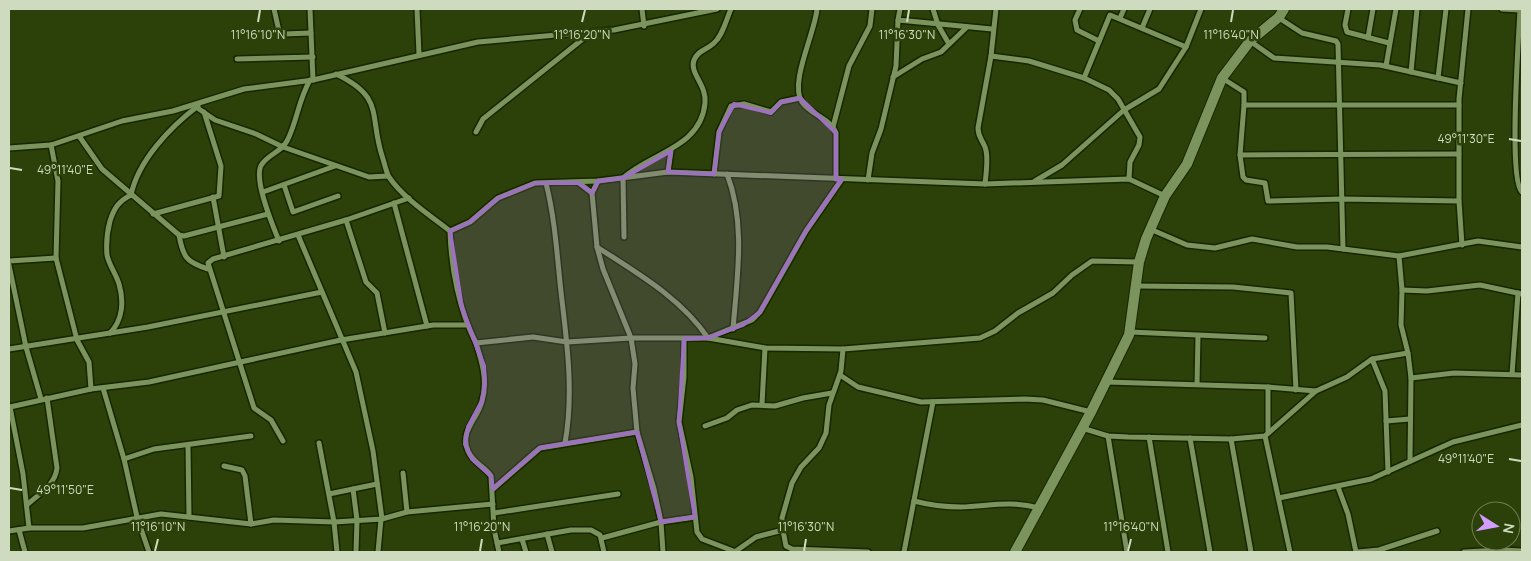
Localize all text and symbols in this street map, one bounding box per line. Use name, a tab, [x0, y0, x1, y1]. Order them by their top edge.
text: 11°16'10"N	[231, 26, 285, 43]
text: 11°16'20"N	[554, 26, 610, 43]
text: 11°16'30"N	[879, 26, 935, 43]
text: 11°16'40"N	[1203, 26, 1259, 43]
text: 49°11'30"E	[1437, 130, 1495, 147]
text: 49°11'40"E	[37, 161, 93, 178]
text: 49°11'40"E	[1438, 450, 1494, 467]
text: 49°11'50"E	[36, 481, 94, 498]
north arrow	[1471, 501, 1521, 551]
text: 11°16'10"N	[131, 518, 185, 535]
text: 11°16'20"N	[454, 518, 510, 535]
text: 11°16'30"N	[778, 518, 834, 535]
text: 11°16'40"N	[1103, 518, 1159, 535]
text: N	[1499, 522, 1520, 535]

